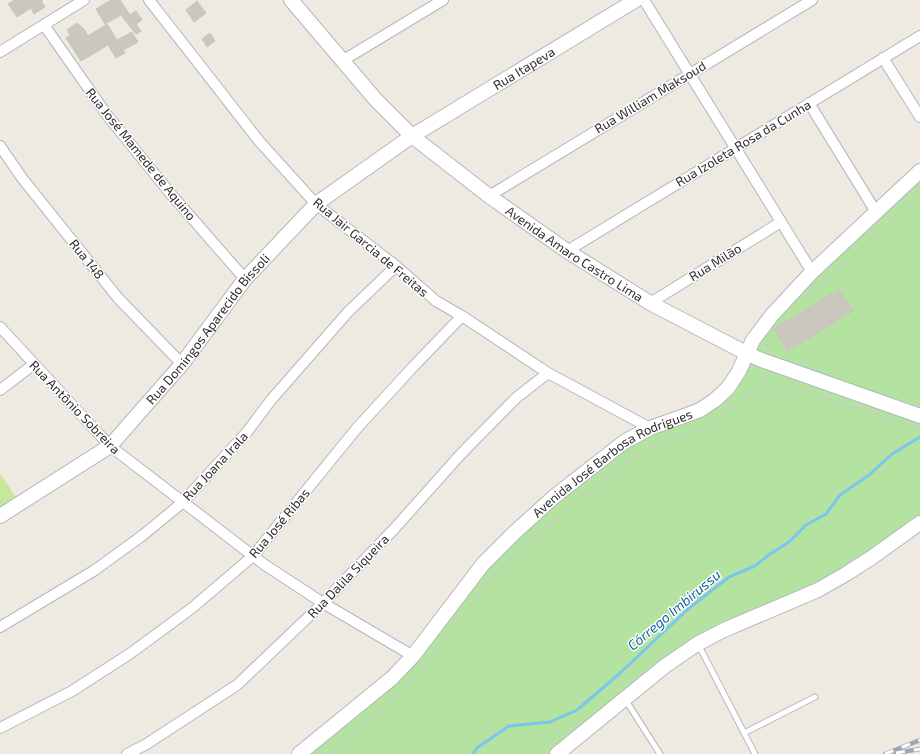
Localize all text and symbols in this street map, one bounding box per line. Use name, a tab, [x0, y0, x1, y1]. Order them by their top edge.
street label: Rua Itapeva	[490, 43, 558, 93]
street label: Rua William Maksoud	[591, 57, 709, 137]
street label: Rua José Mamede de Aquino	[83, 85, 199, 223]
street label: Rua Izoleta Rosa da Cunha	[672, 96, 814, 190]
street label: Rua Jair Garcia de Freitas	[310, 194, 432, 300]
street label: Avenida Amaro Castro Lima	[503, 202, 646, 305]
street label: Rua 148	[66, 236, 108, 282]
street label: Rua Milão	[686, 240, 744, 284]
street label: Rua Domingos Aparecido Bissoli	[142, 250, 273, 407]
street label: Rua Antônio Sobreira	[26, 357, 124, 457]
street label: Avenida José Barbosa Rodrigues	[529, 406, 695, 521]
street label: Rua Joana Irala	[179, 428, 251, 504]
street label: Rua José Ribas	[245, 485, 313, 561]
street label: Rua Dalila Siqueira	[304, 531, 392, 621]
water label: Córrego Imbirussu	[624, 566, 724, 654]

